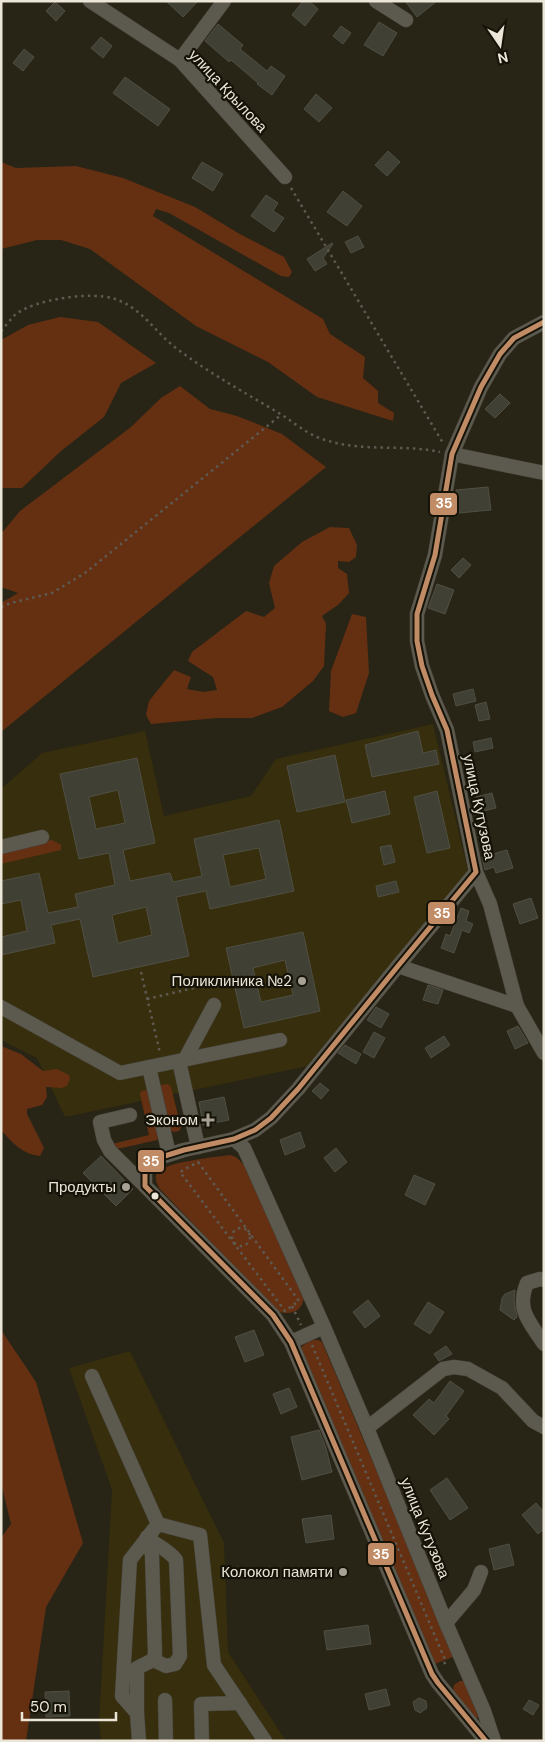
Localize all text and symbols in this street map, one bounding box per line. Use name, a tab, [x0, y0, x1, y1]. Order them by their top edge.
north arrow	[475, 20, 525, 70]
street label: улица Крылова	[184, 45, 272, 137]
text: N	[496, 48, 510, 68]
line badge: 35	[429, 492, 458, 516]
text: 35	[435, 494, 453, 512]
street label: улица Кутузова	[458, 752, 500, 862]
line badge: 35	[427, 901, 456, 925]
text: 35	[433, 904, 451, 922]
place label: Поликлиника №2	[172, 971, 292, 991]
marker: Поликлиника №2	[296, 975, 308, 987]
place label: Эконом	[145, 1110, 198, 1130]
marker: Эконом	[202, 1114, 214, 1126]
line badge: 35	[137, 1149, 165, 1173]
text: 35	[142, 1152, 160, 1170]
place label: Продукты	[48, 1177, 116, 1197]
marker: Продукты	[120, 1181, 132, 1193]
unlabelled marker	[150, 1191, 160, 1201]
street label: улица Кутузова	[396, 1475, 455, 1582]
line badge: 35	[367, 1542, 395, 1566]
text: 35	[372, 1545, 390, 1563]
place label: Колокол памяти	[221, 1562, 333, 1582]
marker: Колокол памяти	[337, 1566, 349, 1578]
scale bar	[22, 1690, 116, 1722]
text: 50 m	[30, 1697, 67, 1717]

